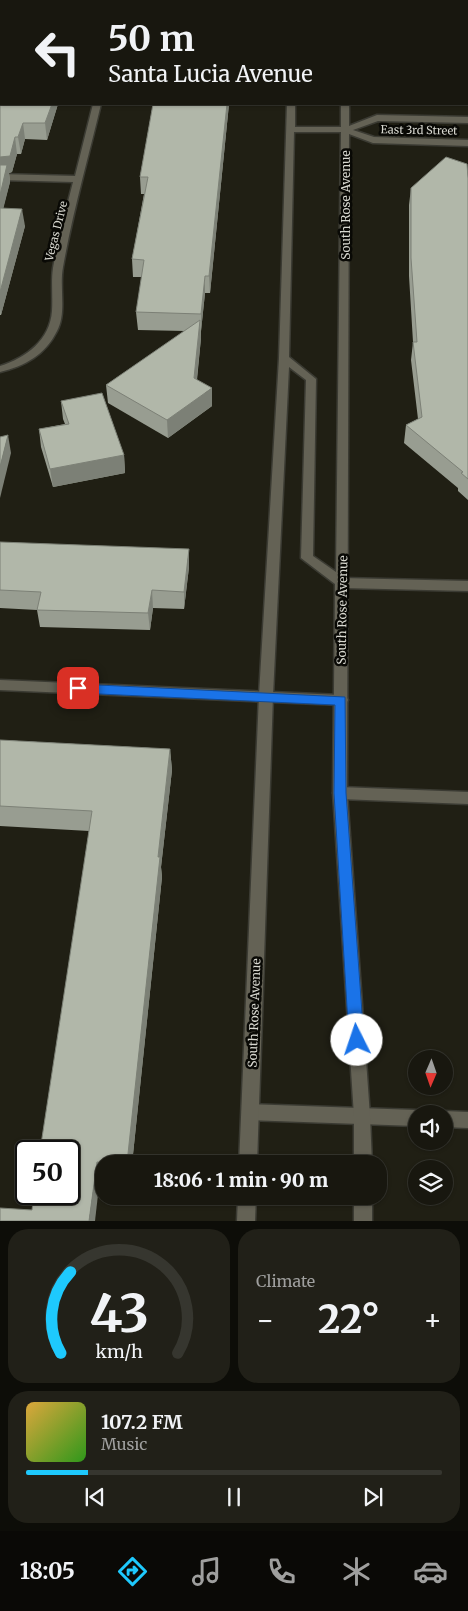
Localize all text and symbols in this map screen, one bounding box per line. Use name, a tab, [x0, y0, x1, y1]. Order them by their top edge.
text: 50 m	[108, 17, 195, 61]
icon: left	[25, 20, 90, 85]
text: Santa Lucia Avenue	[108, 60, 313, 88]
street label: East 3rd Street	[380, 122, 458, 138]
street label: South Rose Avenue	[338, 150, 353, 260]
street label: Vegas Drive	[42, 199, 70, 264]
street label: South Rose Avenue	[334, 555, 350, 665]
pin	[57, 667, 99, 709]
icon: arrive	[64, 674, 92, 702]
street label: South Rose Avenue	[245, 958, 263, 1068]
position arrow	[330, 1013, 382, 1065]
north arrow	[408, 1050, 452, 1095]
map controls	[408, 1050, 453, 1205]
button: sound	[408, 1105, 453, 1150]
speed limit sign: 50	[15, 1140, 80, 1205]
button: layers	[408, 1160, 453, 1205]
text: 18:06 · 1 min · 90 m	[154, 1168, 328, 1192]
text: Climate	[256, 1271, 315, 1291]
text: 43	[89, 1281, 149, 1346]
text: 22°	[318, 1296, 380, 1343]
text: −	[256, 1302, 275, 1338]
text: +	[423, 1302, 442, 1338]
text: km/h	[95, 1340, 143, 1363]
text: 107.2 FM	[101, 1410, 183, 1434]
text: Music	[101, 1434, 147, 1454]
icon: previous	[81, 1483, 109, 1511]
icon: pause	[220, 1483, 248, 1511]
icon: next	[359, 1483, 387, 1511]
icon: directions	[115, 1554, 150, 1589]
icon: music	[189, 1554, 224, 1589]
icon: phone	[264, 1554, 299, 1589]
icon: climate	[339, 1554, 374, 1589]
icon: car	[413, 1554, 448, 1589]
text: 18:05	[20, 1557, 75, 1585]

